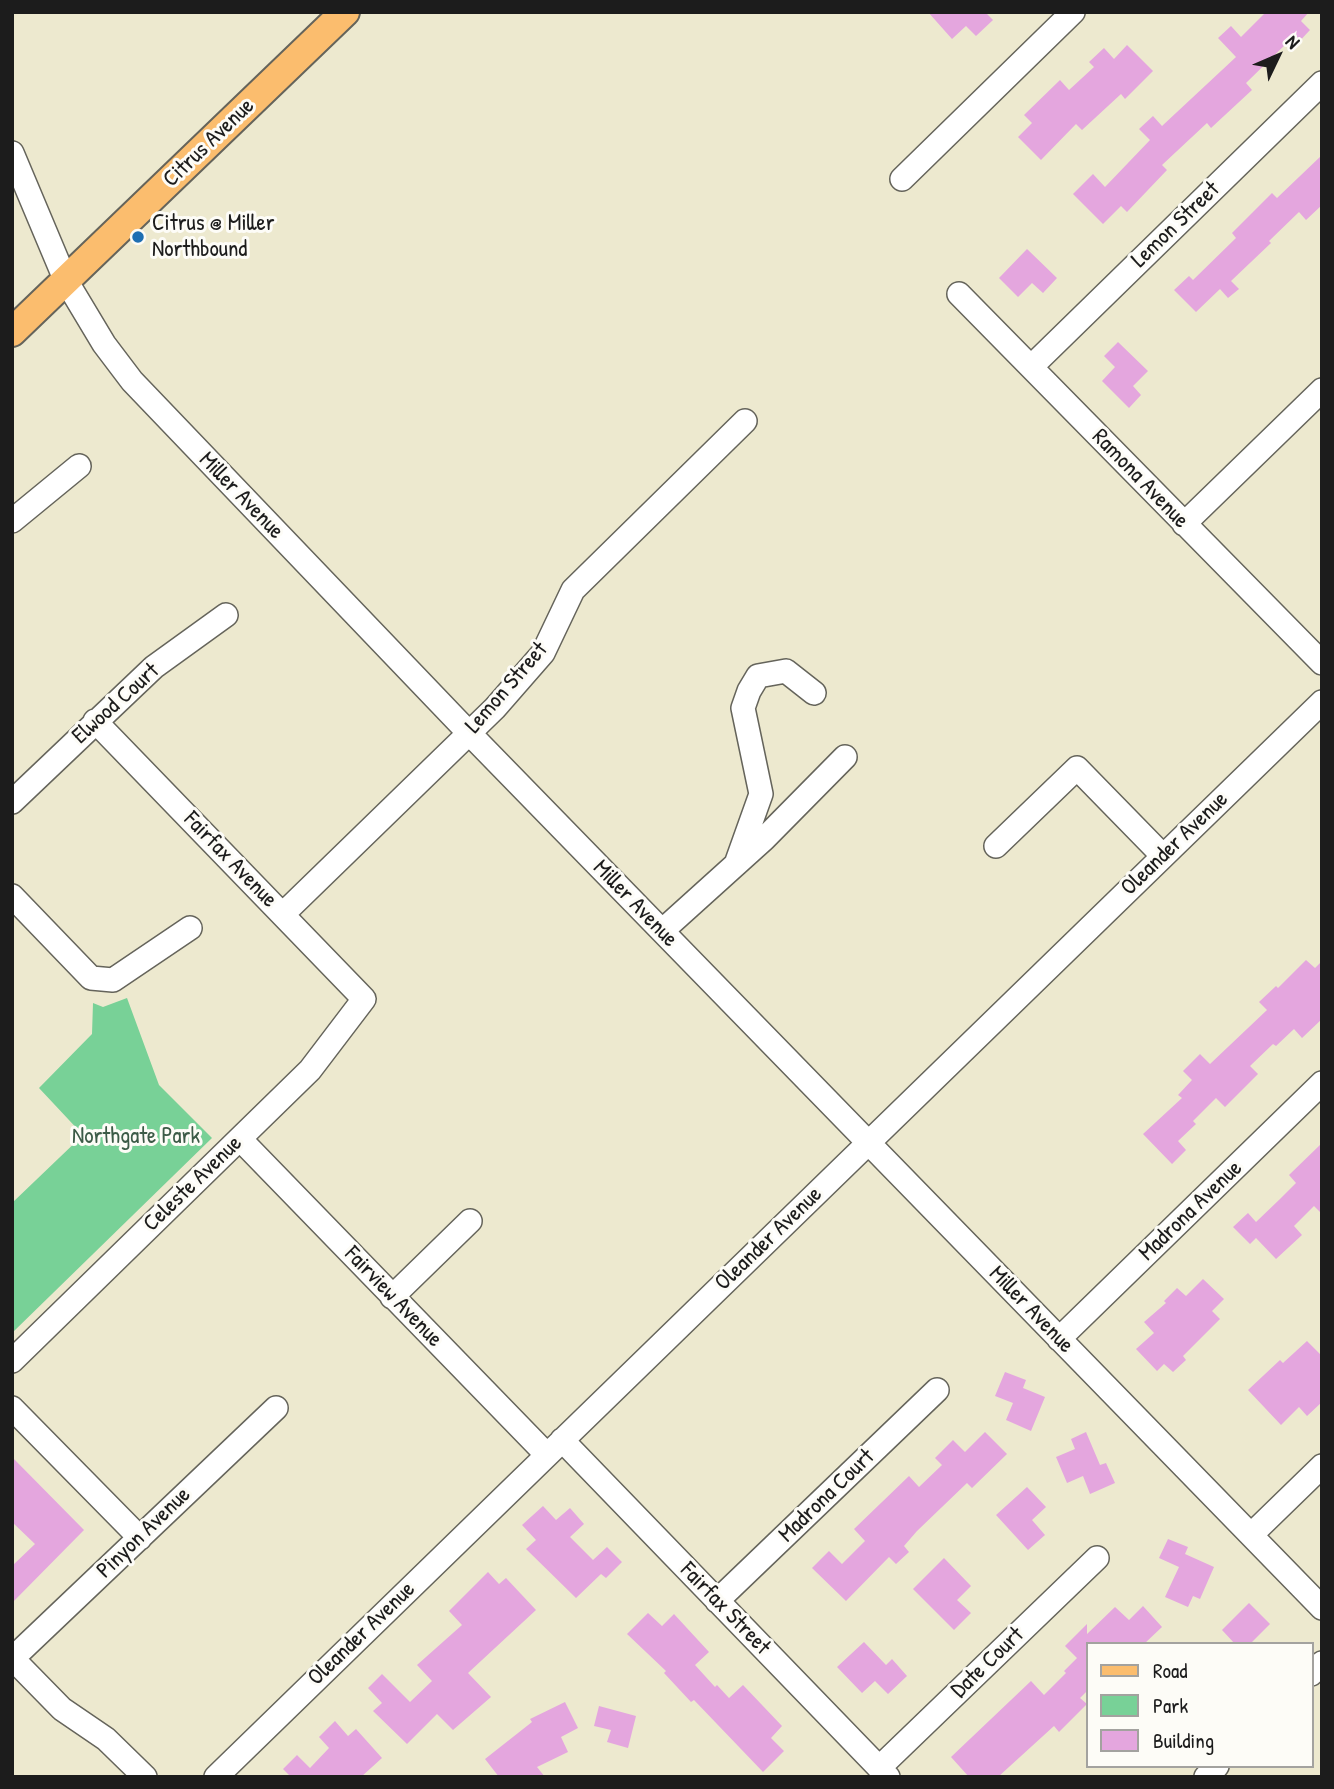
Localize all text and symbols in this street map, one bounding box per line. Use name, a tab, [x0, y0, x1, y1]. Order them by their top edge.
north arrow	[1243, 21, 1313, 91]
text: N	[1280, 29, 1306, 54]
street label: Citrus Avenue	[158, 93, 260, 193]
street label: Lemon Street	[1126, 176, 1226, 274]
place label: Citrus @ Miller Northbound	[152, 210, 275, 264]
marker: Citrus @ Miller Northbound	[130, 229, 146, 245]
street label: Ramona Avenue	[1086, 424, 1194, 534]
street label: Miller Avenue	[193, 447, 289, 545]
street label: Lemon Street	[460, 637, 554, 739]
street label: Elwood Court	[67, 658, 165, 750]
street label: Oleander Avenue	[1116, 786, 1234, 902]
street label: Fairfax Avenue	[177, 806, 283, 914]
street label: Miller Avenue	[587, 855, 683, 953]
park label: Northgate Park	[72, 1123, 200, 1151]
street label: Celeste Avenue	[138, 1130, 248, 1238]
street label: Madrona Avenue	[1134, 1155, 1248, 1267]
street label: Oleander Avenue	[710, 1181, 828, 1297]
street label: Fairview Avenue	[338, 1241, 448, 1353]
street label: Miller Avenue	[983, 1261, 1079, 1359]
street label: Madrona Court	[773, 1444, 881, 1548]
street label: Pinyon Avenue	[91, 1482, 197, 1584]
street label: Fairfax Street	[674, 1557, 776, 1661]
street label: Oleander Avenue	[303, 1576, 421, 1692]
street label: Date Court	[946, 1622, 1030, 1704]
legend	[1086, 1642, 1313, 1768]
text: Road	[1153, 1656, 1187, 1685]
text: Park	[1153, 1691, 1188, 1720]
text: Building	[1153, 1726, 1214, 1755]

